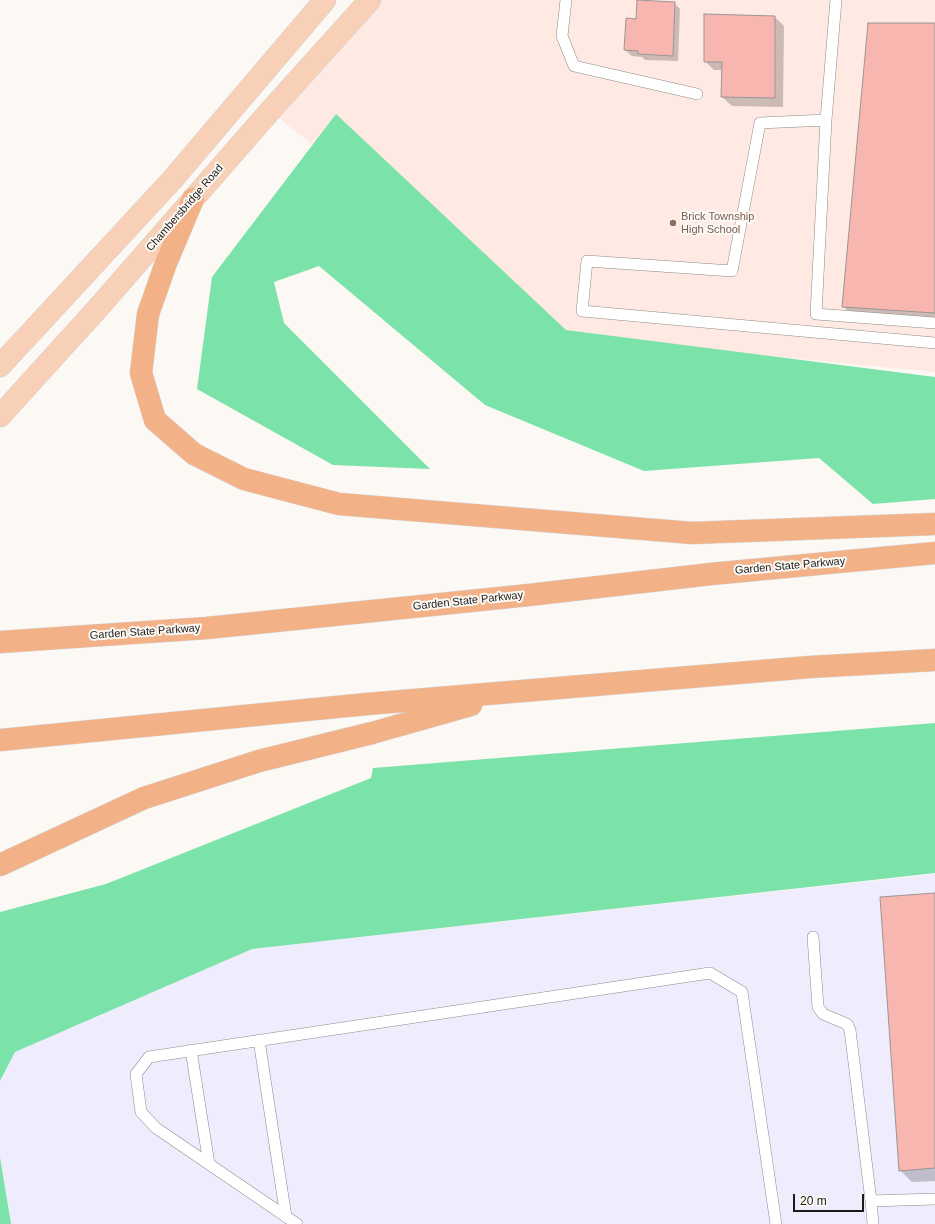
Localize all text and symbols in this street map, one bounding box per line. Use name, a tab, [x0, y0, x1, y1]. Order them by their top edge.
street label: Chambersbridge Road	[144, 162, 226, 254]
place label: Brick Township High School	[681, 210, 754, 236]
marker: Brick Township High School	[668, 218, 678, 228]
street label: Garden State Parkway	[734, 555, 846, 577]
street label: Garden State Parkway	[412, 589, 524, 613]
street label: Garden State Parkway	[89, 622, 201, 642]
scale bar	[795, 1186, 866, 1212]
text: 20 m	[800, 1194, 827, 1208]

